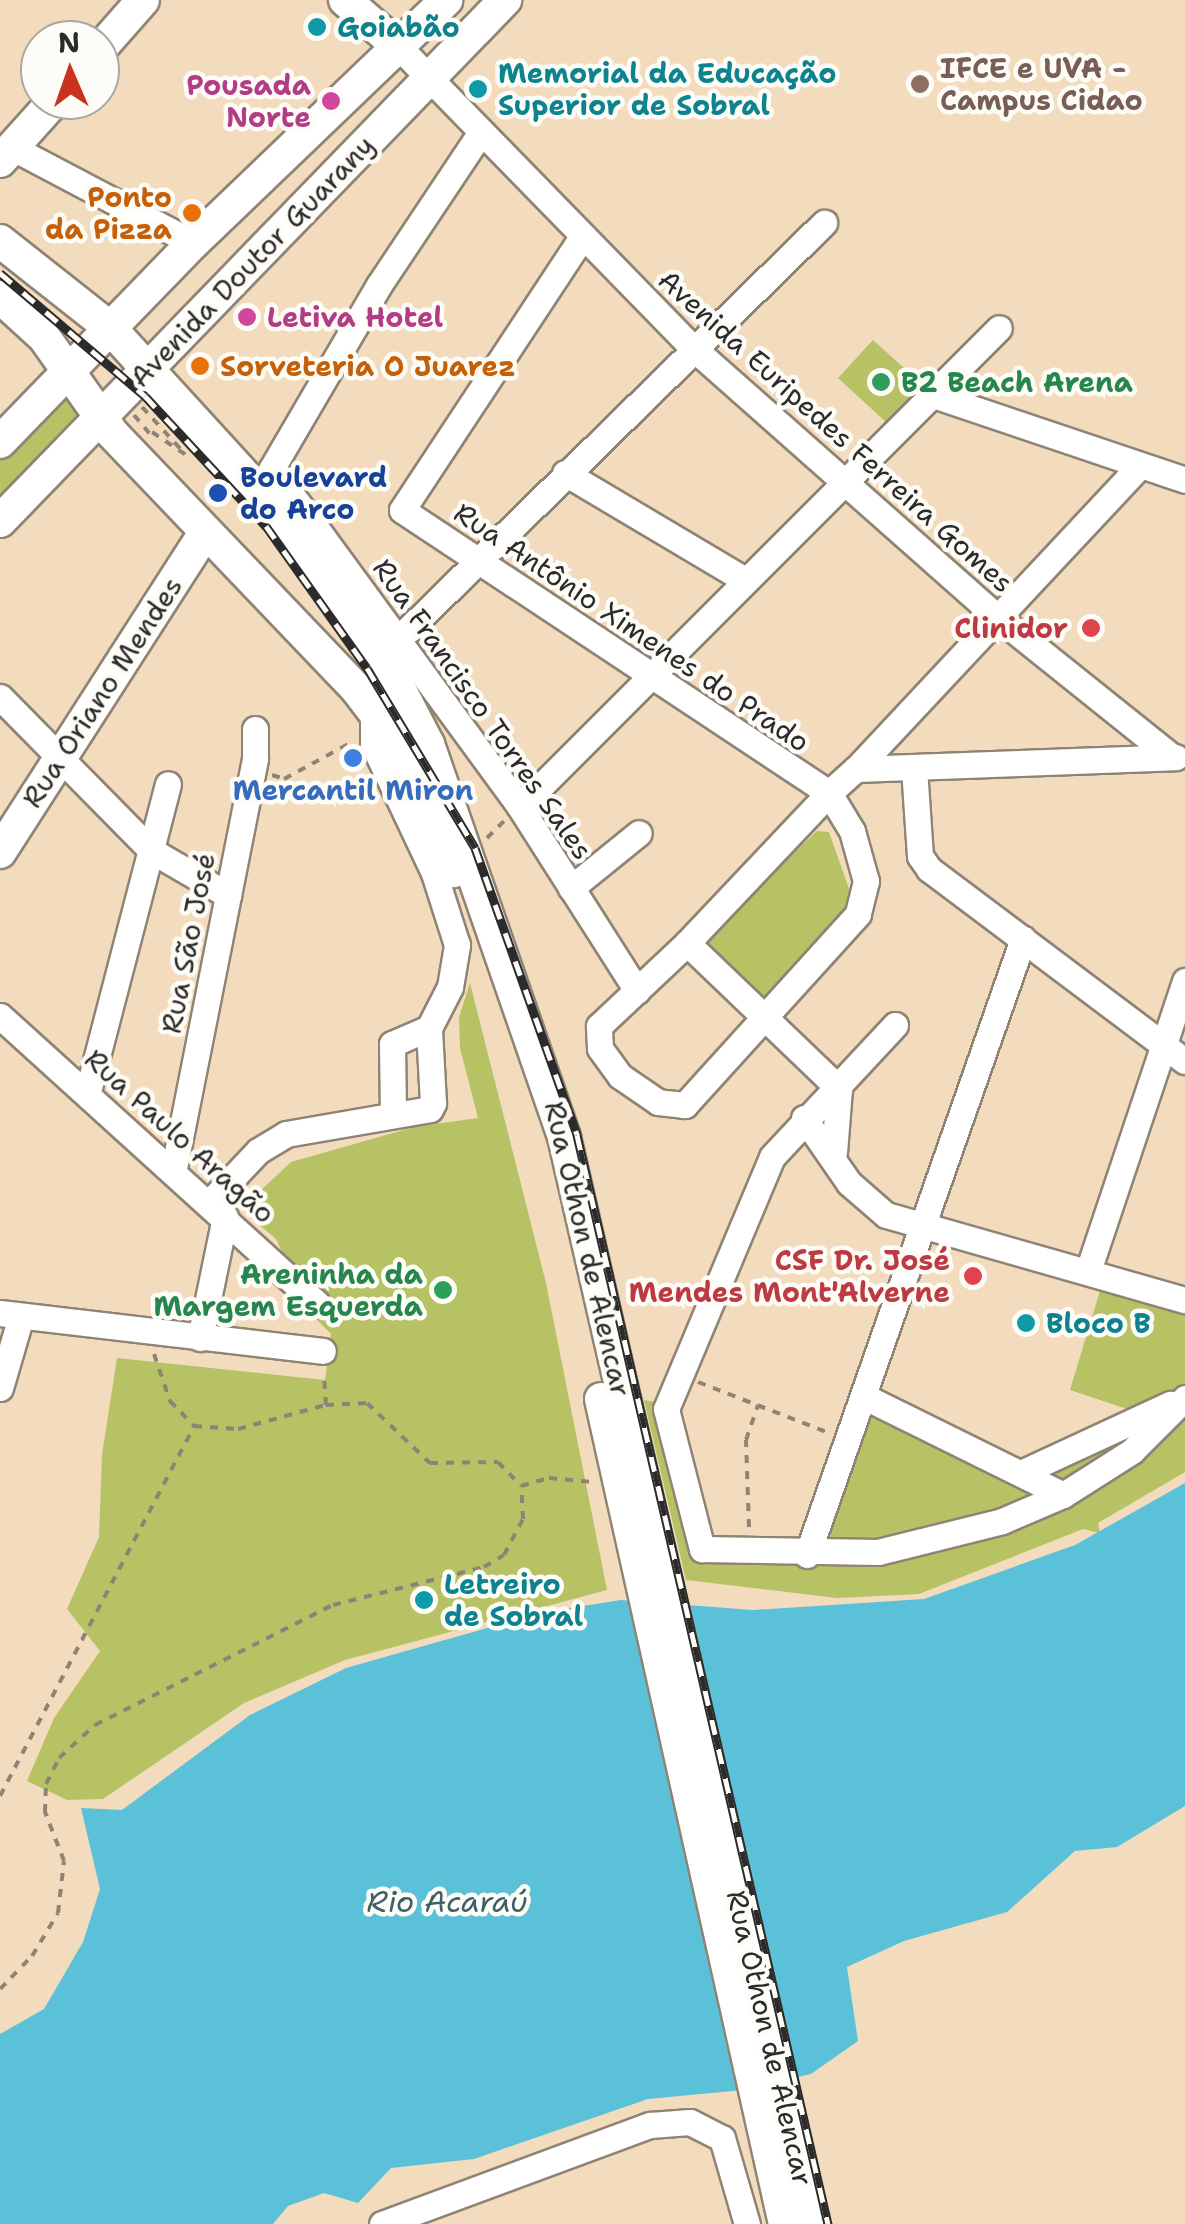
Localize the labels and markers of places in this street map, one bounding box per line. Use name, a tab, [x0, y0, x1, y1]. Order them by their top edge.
place label: Goiabão	[337, 10, 460, 44]
marker: Goiabão	[306, 16, 328, 38]
place label: IFCE e UVA - Campus Cidao	[940, 51, 1143, 117]
place label: Memorial da Educação Superior de Sobral	[498, 56, 836, 122]
place label: Pousada Norte	[186, 68, 311, 134]
marker: IFCE e UVA - Campus Cidao	[909, 73, 931, 95]
marker: Memorial da Educação Superior de Sobral	[467, 78, 489, 100]
marker: Pousada Norte	[320, 90, 342, 112]
place label: Ponto da Pizza	[45, 180, 172, 246]
marker: Ponto da Pizza	[181, 202, 203, 224]
place label: Letiva Hotel	[267, 300, 443, 334]
marker: Letiva Hotel	[236, 306, 258, 328]
place label: Sorveteria O Juarez	[220, 349, 516, 383]
marker: Sorveteria O Juarez	[189, 355, 211, 377]
place label: B2 Beach Arena	[901, 365, 1133, 399]
marker: B2 Beach Arena	[870, 371, 892, 393]
place label: Boulevard do Arco	[240, 460, 387, 526]
marker: Boulevard do Arco	[205, 480, 231, 506]
place label: Clinidor	[954, 611, 1068, 645]
marker: Clinidor	[1078, 615, 1104, 641]
marker: Mercantil Miron	[342, 747, 364, 769]
place label: Mercantil Miron	[233, 773, 473, 807]
place label: CSF Dr. José Mendes Mont'Alverne	[629, 1243, 950, 1309]
place label: Areninha da Margem Esquerda	[153, 1257, 423, 1323]
marker: CSF Dr. José Mendes Mont'Alverne	[960, 1263, 986, 1289]
marker: Areninha da Margem Esquerda	[432, 1279, 454, 1301]
place label: Bloco B	[1046, 1306, 1151, 1340]
marker: Bloco B	[1015, 1312, 1037, 1334]
place label: Letreiro de Sobral	[444, 1567, 583, 1633]
marker: Letreiro de Sobral	[413, 1589, 435, 1611]

